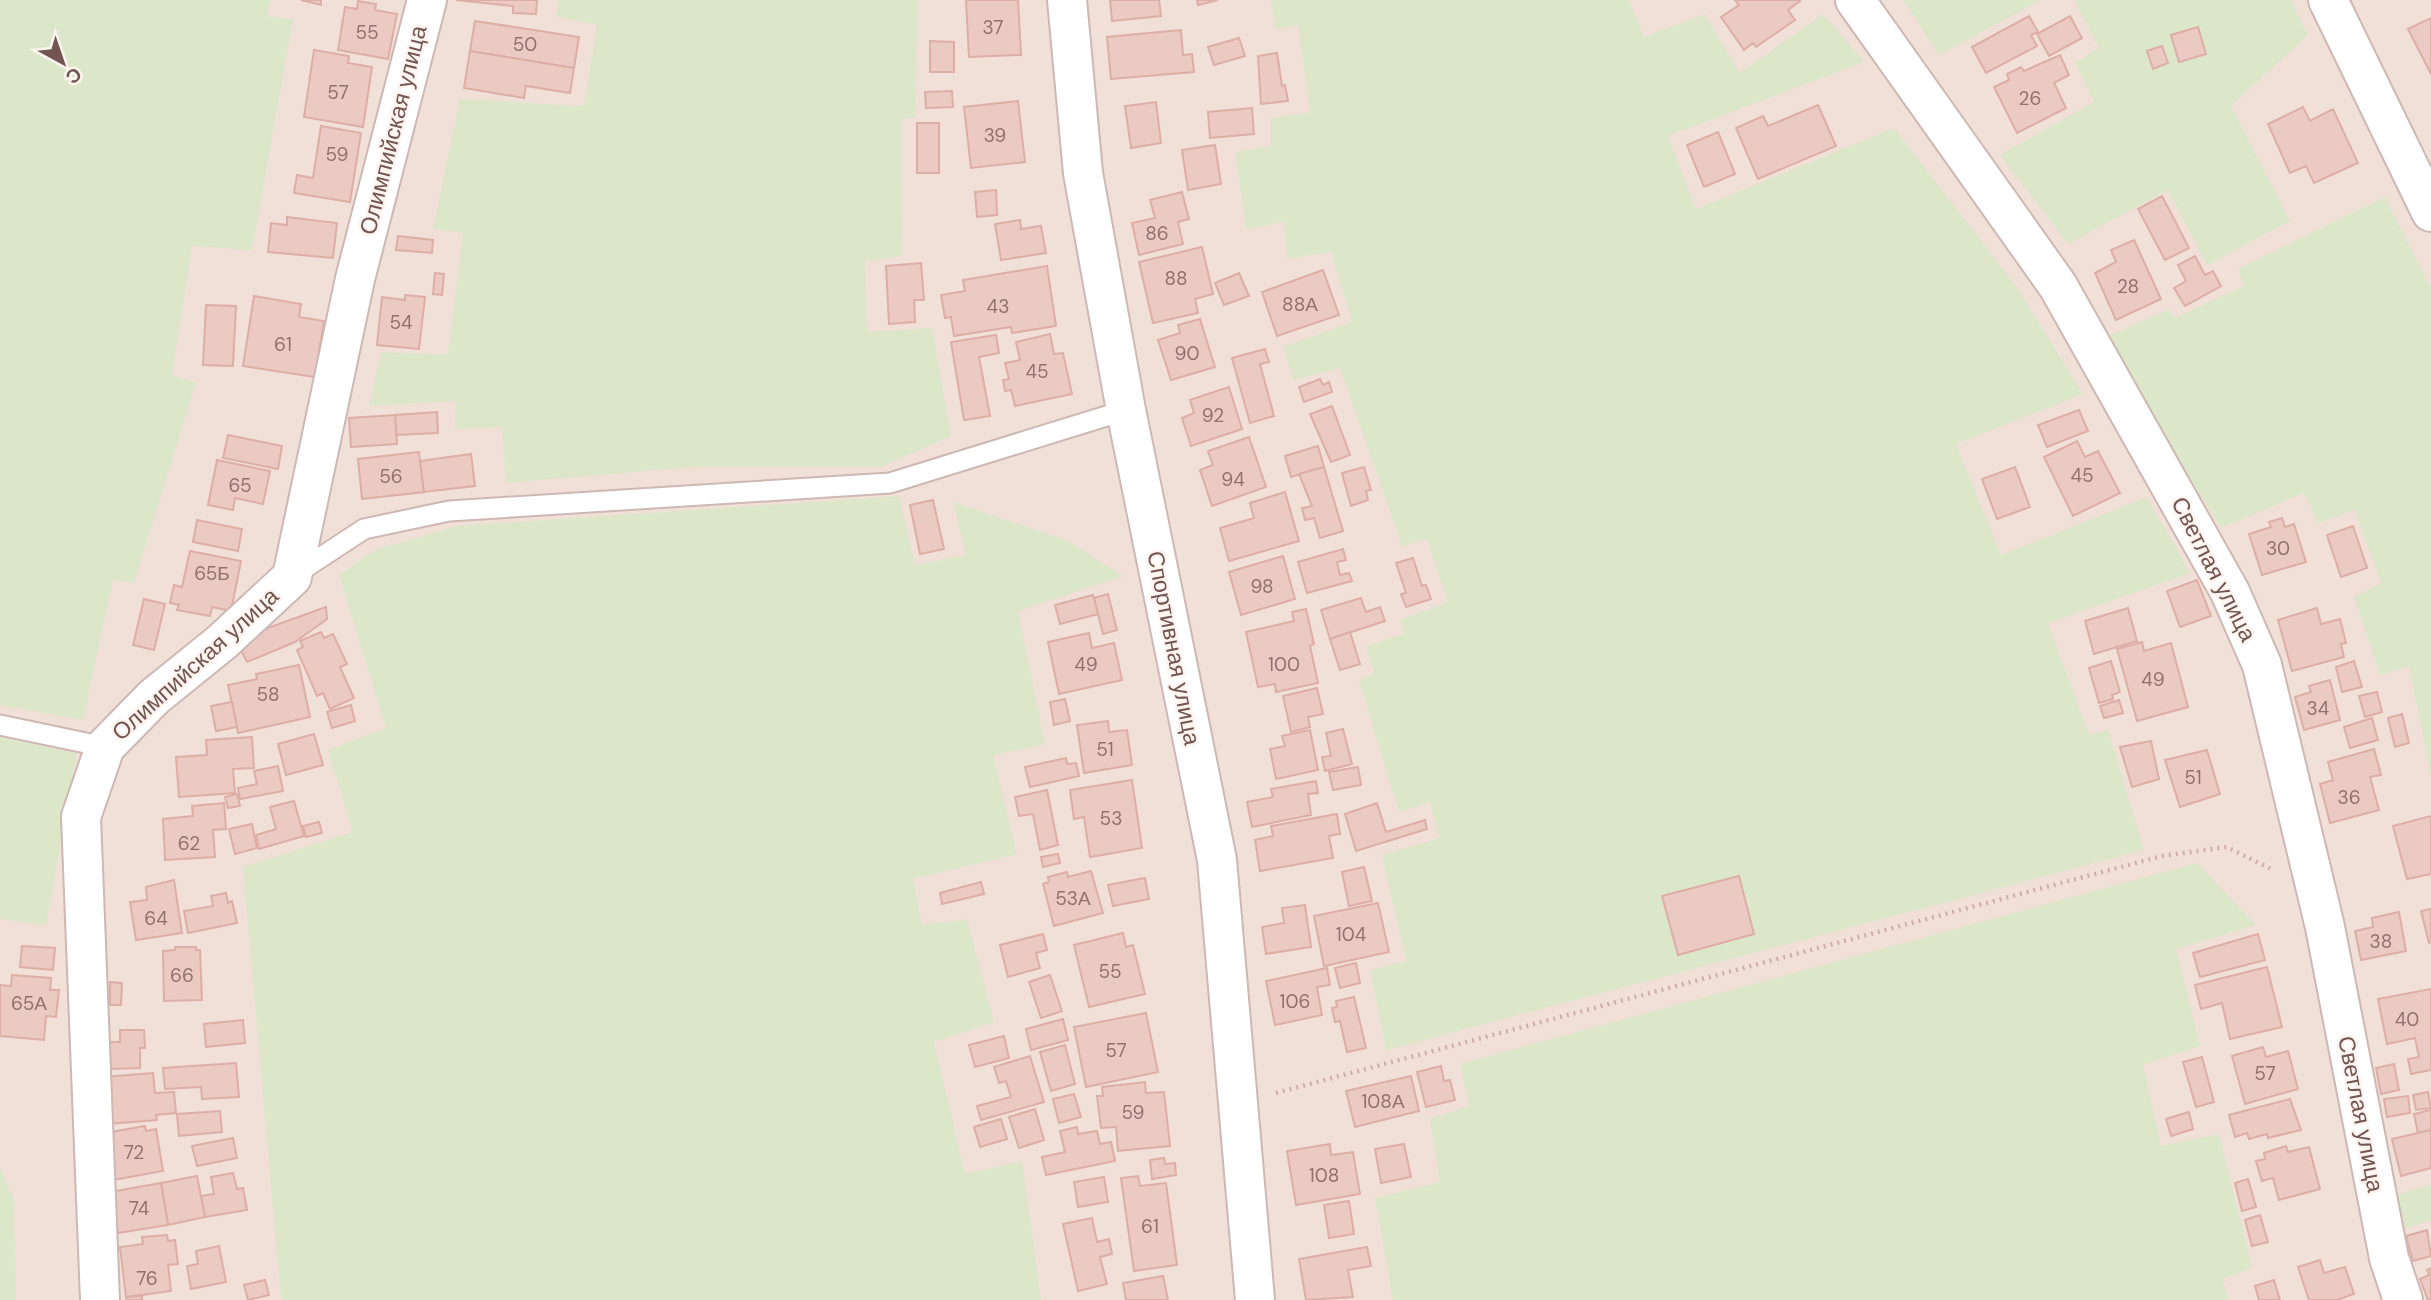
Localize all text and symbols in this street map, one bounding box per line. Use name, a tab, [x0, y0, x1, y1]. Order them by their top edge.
house number: 37	[982, 15, 1004, 40]
house number: 55	[355, 20, 379, 45]
street label: Олимпийская улица	[352, 22, 434, 238]
north arrow	[28, 28, 98, 98]
house number: 50	[513, 32, 537, 57]
text: С	[60, 62, 87, 90]
house number: 57	[327, 80, 349, 105]
house number: 26	[2019, 86, 2041, 111]
house number: 39	[984, 123, 1006, 148]
house number: 59	[326, 142, 348, 167]
house number: 86	[1145, 221, 1169, 246]
house number: 88	[1164, 266, 1188, 291]
house number: 28	[2117, 274, 2139, 299]
house number: 88А	[1282, 292, 1318, 317]
house number: 43	[987, 294, 1009, 319]
house number: 54	[389, 310, 413, 335]
house number: 61	[274, 332, 292, 357]
house number: 90	[1175, 341, 1199, 366]
house number: 45	[1025, 359, 1049, 384]
house number: 92	[1202, 403, 1224, 428]
house number: 45	[2070, 463, 2094, 488]
house number: 56	[379, 464, 403, 489]
house number: 94	[1221, 467, 1245, 492]
house number: 65	[228, 473, 252, 498]
street label: Светлая улица	[2165, 492, 2263, 647]
house number: 30	[2266, 536, 2290, 561]
street label: Спортивная улица	[1140, 548, 1208, 748]
house number: 65Б	[194, 561, 230, 586]
house number: 98	[1250, 574, 1274, 599]
street label: Олимпийская улица	[105, 581, 285, 747]
house number: 49	[1074, 652, 1098, 677]
house number: 100	[1268, 652, 1300, 677]
house number: 49	[2141, 667, 2165, 692]
house number: 58	[256, 682, 280, 707]
house number: 34	[2307, 696, 2329, 721]
house number: 51	[1096, 737, 1114, 762]
house number: 51	[2184, 765, 2202, 790]
house number: 36	[2337, 785, 2361, 810]
house number: 53	[1100, 806, 1122, 831]
house number: 62	[178, 831, 200, 856]
house number: 53А	[1055, 886, 1091, 911]
house number: 64	[144, 906, 168, 931]
house number: 104	[1336, 922, 1366, 947]
house number: 38	[2370, 929, 2392, 954]
house number: 55	[1098, 959, 1122, 984]
house number: 66	[170, 963, 194, 988]
house number: 106	[1280, 989, 1310, 1014]
house number: 65А	[11, 991, 47, 1016]
house number: 40	[2395, 1007, 2419, 1032]
street label: Светлая улица	[2331, 1033, 2391, 1195]
house number: 57	[1105, 1038, 1127, 1063]
house number: 57	[2254, 1061, 2276, 1086]
house number: 108А	[1361, 1089, 1405, 1114]
house number: 59	[1122, 1100, 1144, 1125]
house number: 72	[124, 1140, 144, 1165]
house number: 108	[1309, 1163, 1339, 1188]
house number: 74	[129, 1196, 149, 1221]
house number: 61	[1141, 1214, 1159, 1239]
house number: 76	[136, 1266, 158, 1291]

